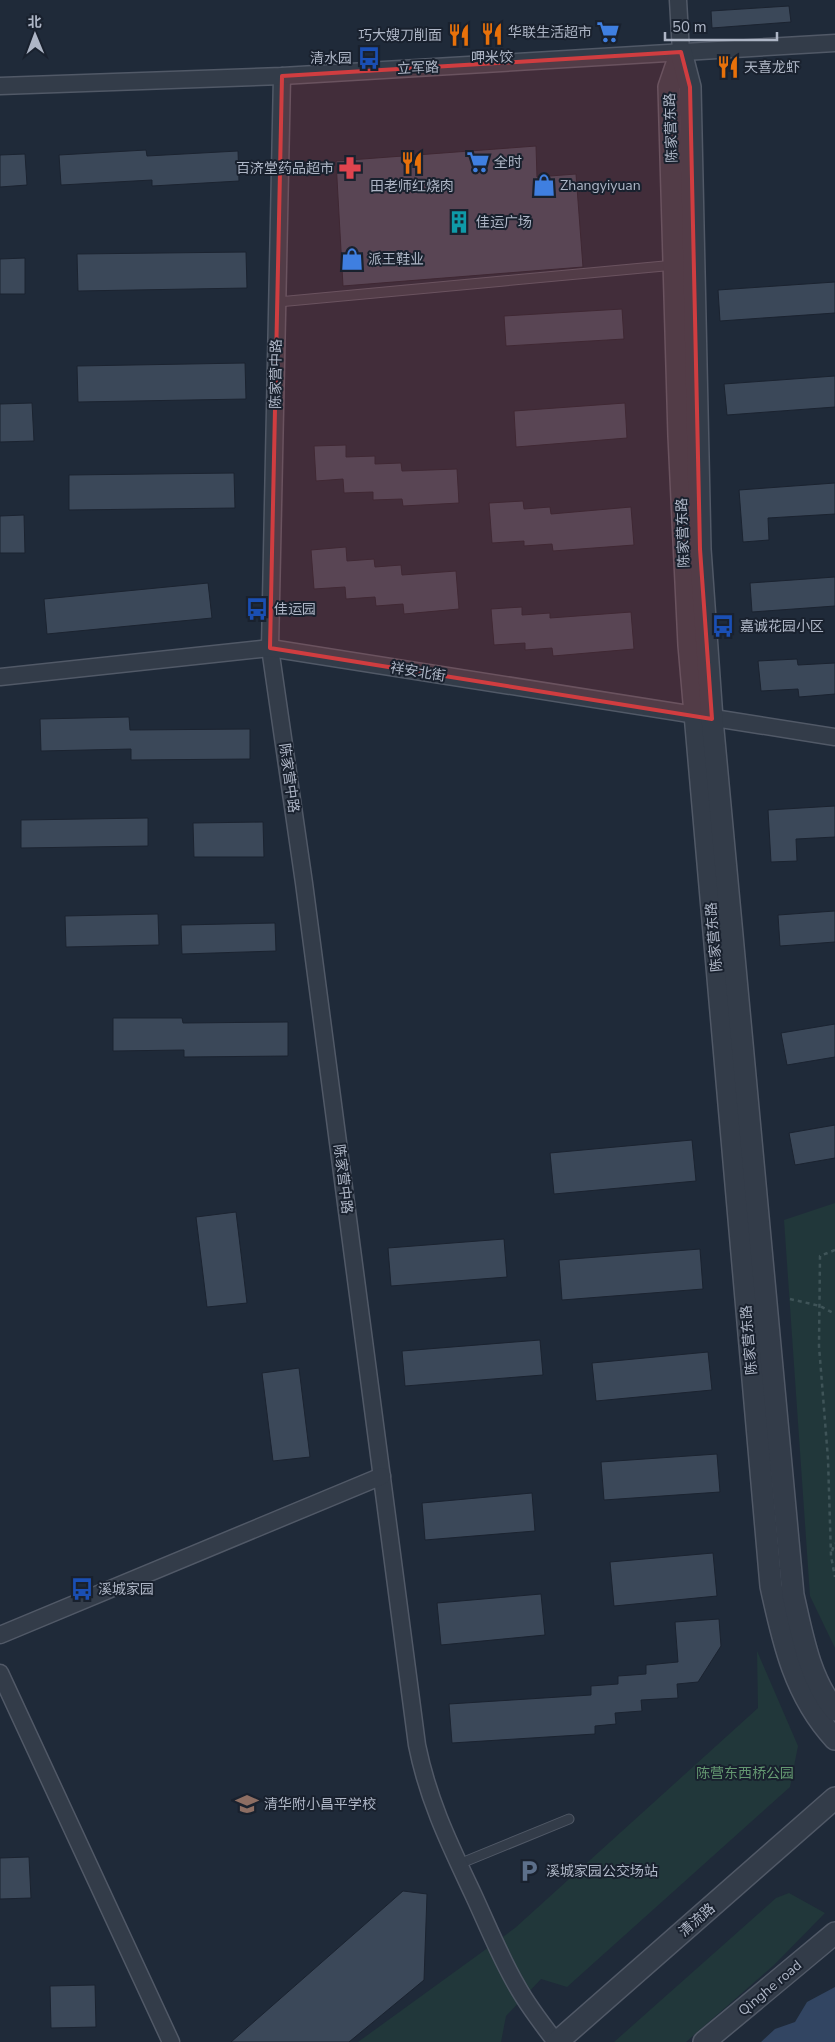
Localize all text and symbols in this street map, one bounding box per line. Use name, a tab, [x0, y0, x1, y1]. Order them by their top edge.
north arrow	[10, 10, 60, 60]
scale bar	[665, 10, 778, 42]
text: 北	[28, 13, 42, 32]
text: 50 m	[672, 17, 707, 37]
supermarket icon: 华联生活超市	[595, 19, 621, 45]
restaurant icon: 呷米饺	[479, 21, 505, 47]
restaurant icon: 巧大嫂刀削面	[446, 22, 472, 48]
place label: 华联生活超市	[508, 23, 592, 42]
place label: 巧大嫂刀削面	[358, 26, 442, 45]
bus stop icon: 清水园	[356, 45, 382, 71]
place label: 呷米饺	[471, 48, 513, 67]
place label: 清水园	[310, 49, 352, 68]
restaurant icon: 天喜龙虾	[715, 54, 741, 80]
street label: 立军路	[397, 57, 439, 79]
place label: 天喜龙虾	[744, 58, 800, 77]
street label: 陈家营东路	[660, 93, 682, 163]
supermarket icon: 全时	[465, 149, 491, 175]
restaurant icon: 田老师红烧肉	[399, 150, 425, 176]
place label: 全时	[494, 153, 522, 172]
pharmacy icon: 百济堂药品超市	[337, 155, 363, 181]
place label: 百济堂药品超市	[236, 159, 334, 178]
shop icon: Zhangyiyuan	[531, 172, 557, 198]
place label: Zhangyiyuan	[560, 176, 641, 195]
place label: 田老师红烧肉	[370, 177, 454, 196]
building icon: 佳运广场	[446, 209, 472, 235]
place label: 佳运广场	[476, 213, 532, 232]
shop icon: 派王鞋业	[339, 246, 365, 272]
place label: 派王鞋业	[368, 250, 424, 269]
street label: 陈家营中路	[266, 339, 286, 409]
street label: 陈家营东路	[672, 498, 694, 568]
bus stop icon: 佳运园	[244, 596, 270, 622]
place label: 佳运园	[274, 600, 316, 619]
bus stop icon: 嘉诚花园小区	[710, 613, 736, 639]
place label: 嘉诚花园小区	[740, 617, 824, 636]
street label: 祥安北街	[389, 658, 447, 686]
street label: 陈家营中路	[275, 742, 303, 814]
street label: 陈家营东路	[701, 901, 727, 973]
street label: 陈家营中路	[329, 1143, 357, 1215]
street label: 陈家营东路	[736, 1304, 762, 1376]
bus stop icon: 溪城家园	[69, 1576, 95, 1602]
place label: 溪城家园	[98, 1580, 154, 1599]
park label: 陈营东西桥公园	[696, 1764, 794, 1783]
school or university icon: 清华附小昌平学校	[234, 1791, 260, 1817]
place label: 清华附小昌平学校	[264, 1795, 376, 1814]
parking icon: 溪城家园公交场站	[516, 1858, 542, 1884]
place label: 溪城家园公交场站	[546, 1862, 658, 1881]
street label: 清流路	[675, 1899, 719, 1941]
street label: Qinghe road	[734, 1956, 806, 2020]

